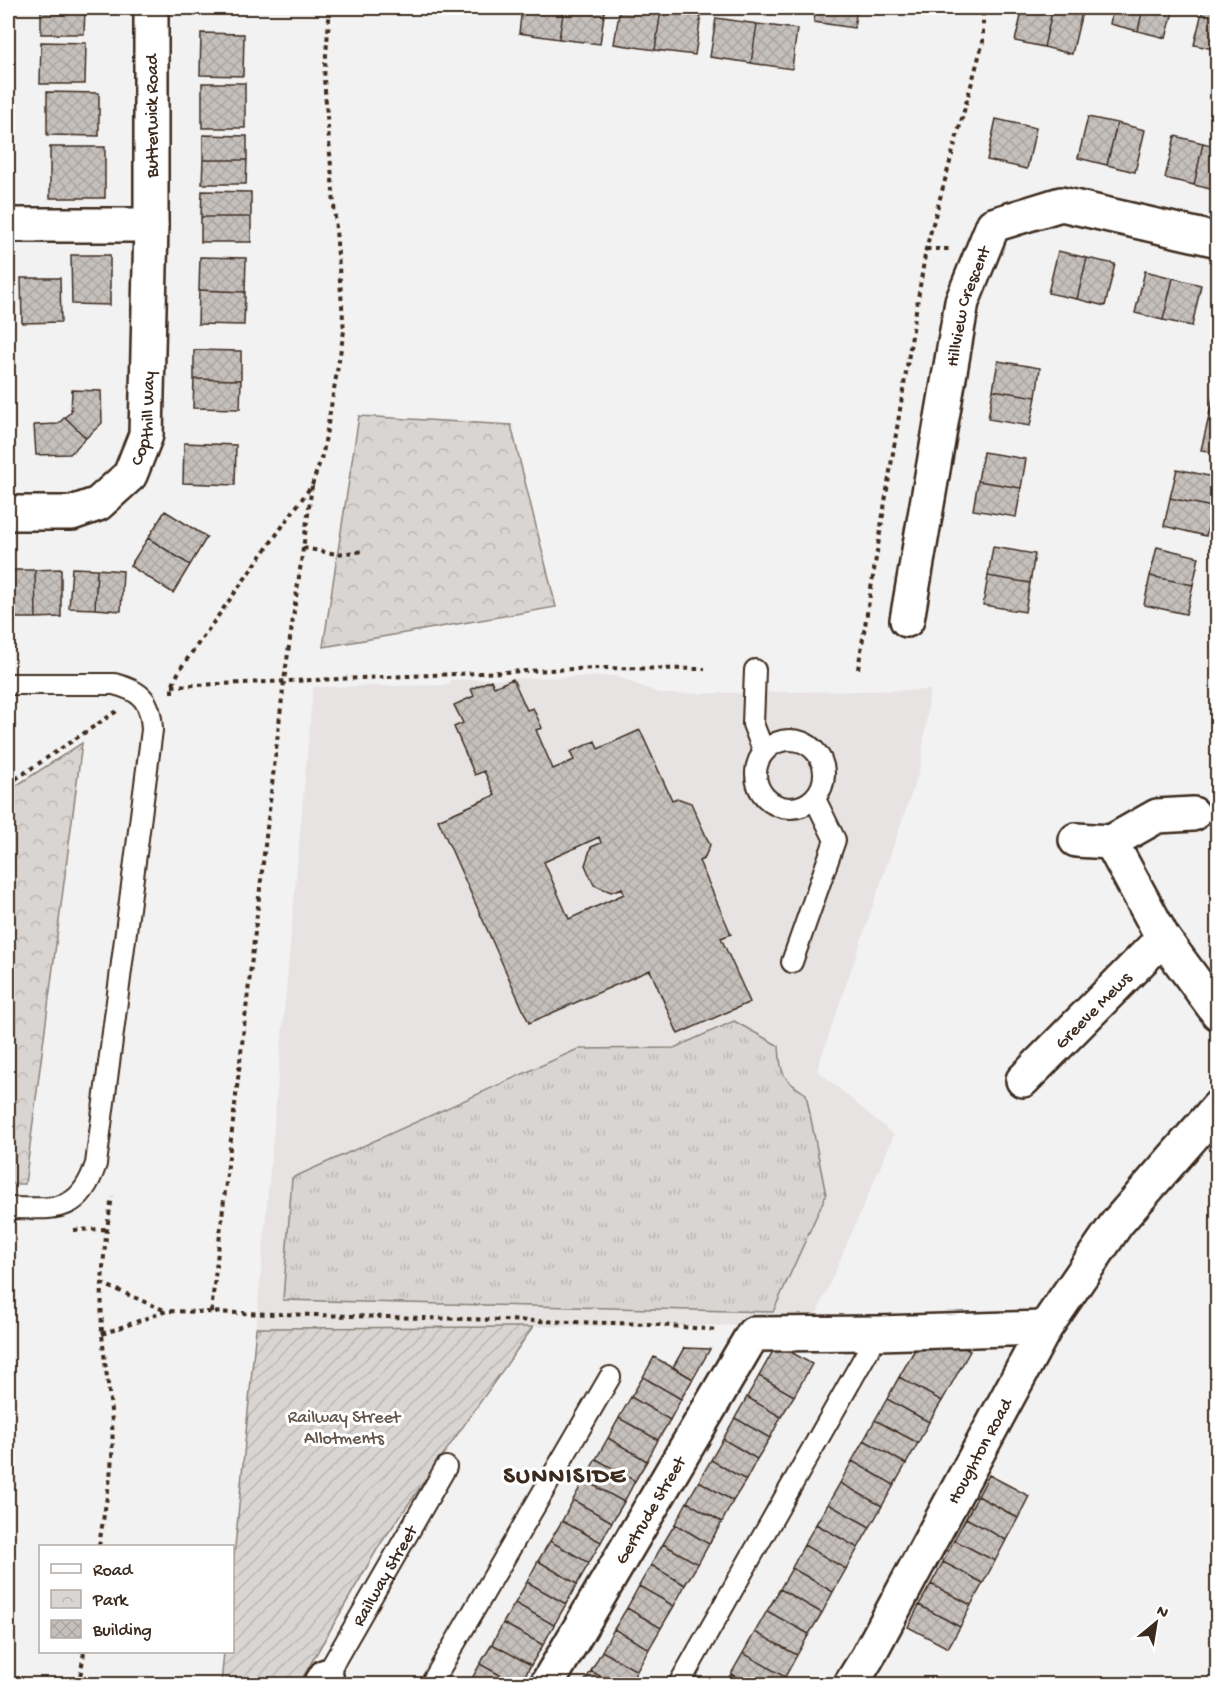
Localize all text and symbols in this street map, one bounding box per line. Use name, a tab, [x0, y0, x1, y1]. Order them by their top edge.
street label: Butterwick Road	[143, 53, 164, 179]
street label: Hillview Crescent	[943, 242, 997, 368]
street label: Copthill Way	[127, 371, 161, 469]
street label: Greeve Mews	[1052, 967, 1138, 1054]
street label: Houghton Road	[944, 1394, 1019, 1508]
park label: Railway Street Allotments	[288, 1408, 402, 1450]
street label: Gertrude Street	[612, 1452, 692, 1569]
district label: SUNNISIDE	[503, 1463, 627, 1492]
street label: Railway Street	[349, 1521, 424, 1631]
legend	[39, 1545, 234, 1653]
text: Road	[93, 1561, 134, 1582]
text: Park	[92, 1591, 129, 1612]
north arrow	[1126, 1593, 1186, 1653]
text: N	[1152, 1602, 1171, 1624]
text: Building	[92, 1621, 152, 1642]

